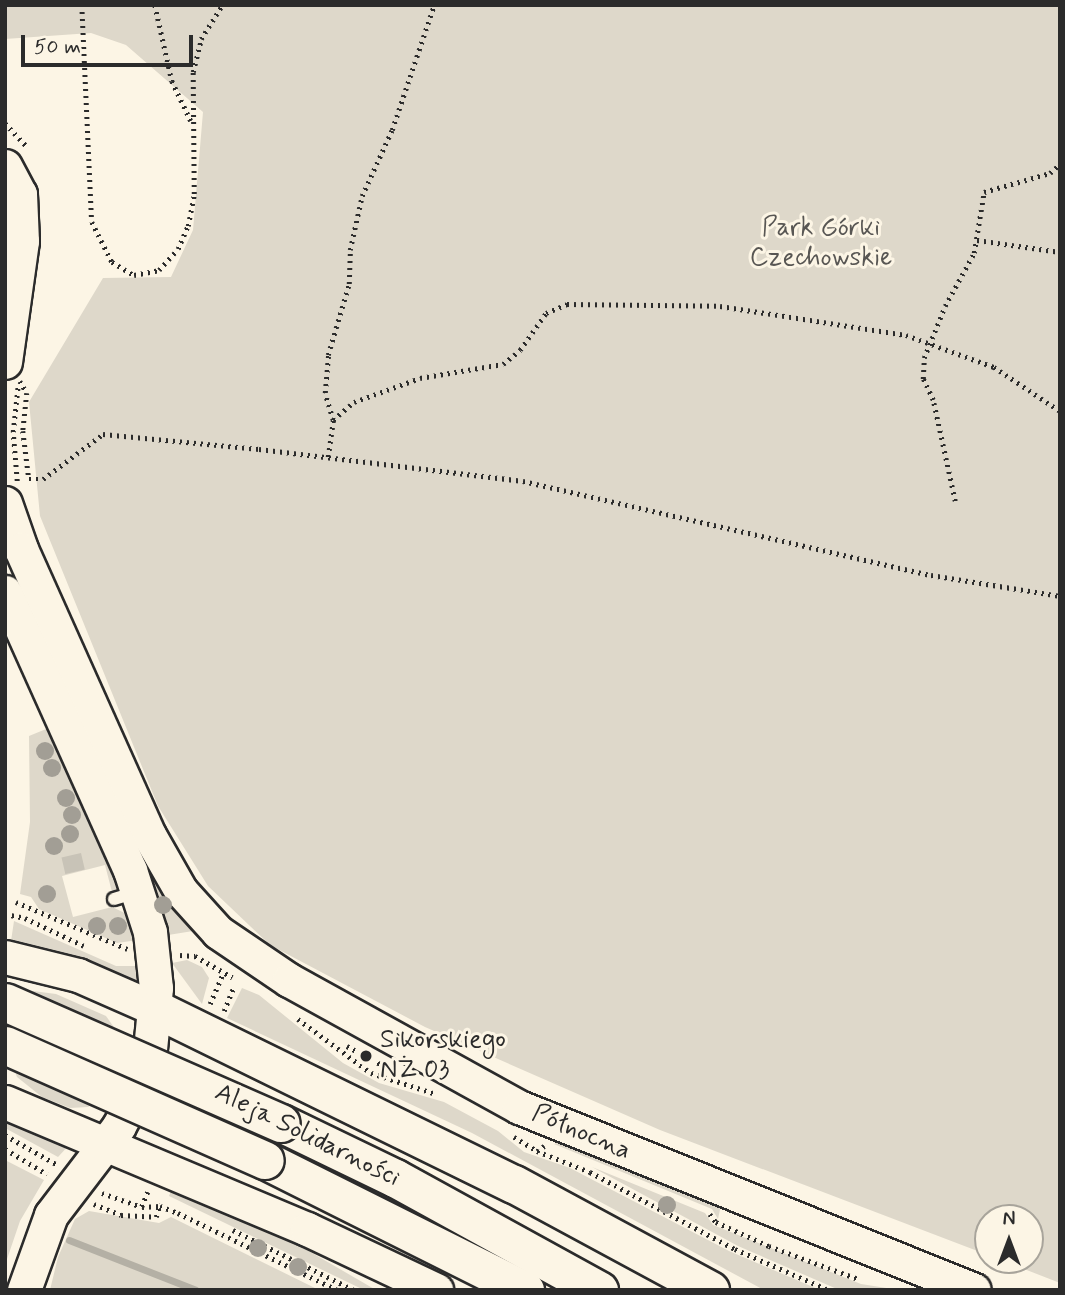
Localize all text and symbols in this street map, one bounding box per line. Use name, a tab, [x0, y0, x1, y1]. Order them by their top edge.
scale bar	[24, 21, 196, 65]
text: 50 m	[34, 33, 81, 61]
park label: Park Górki Czechowskie	[750, 213, 892, 274]
place label: Sikorskiego NŻ 03	[380, 1025, 506, 1086]
marker: Sikorskiego NŻ 03	[358, 1048, 374, 1064]
street label: Aleja Solidarności	[209, 1078, 405, 1194]
street label: Północna	[527, 1098, 635, 1168]
north arrow	[974, 1204, 1044, 1274]
text: N	[1003, 1207, 1015, 1232]

